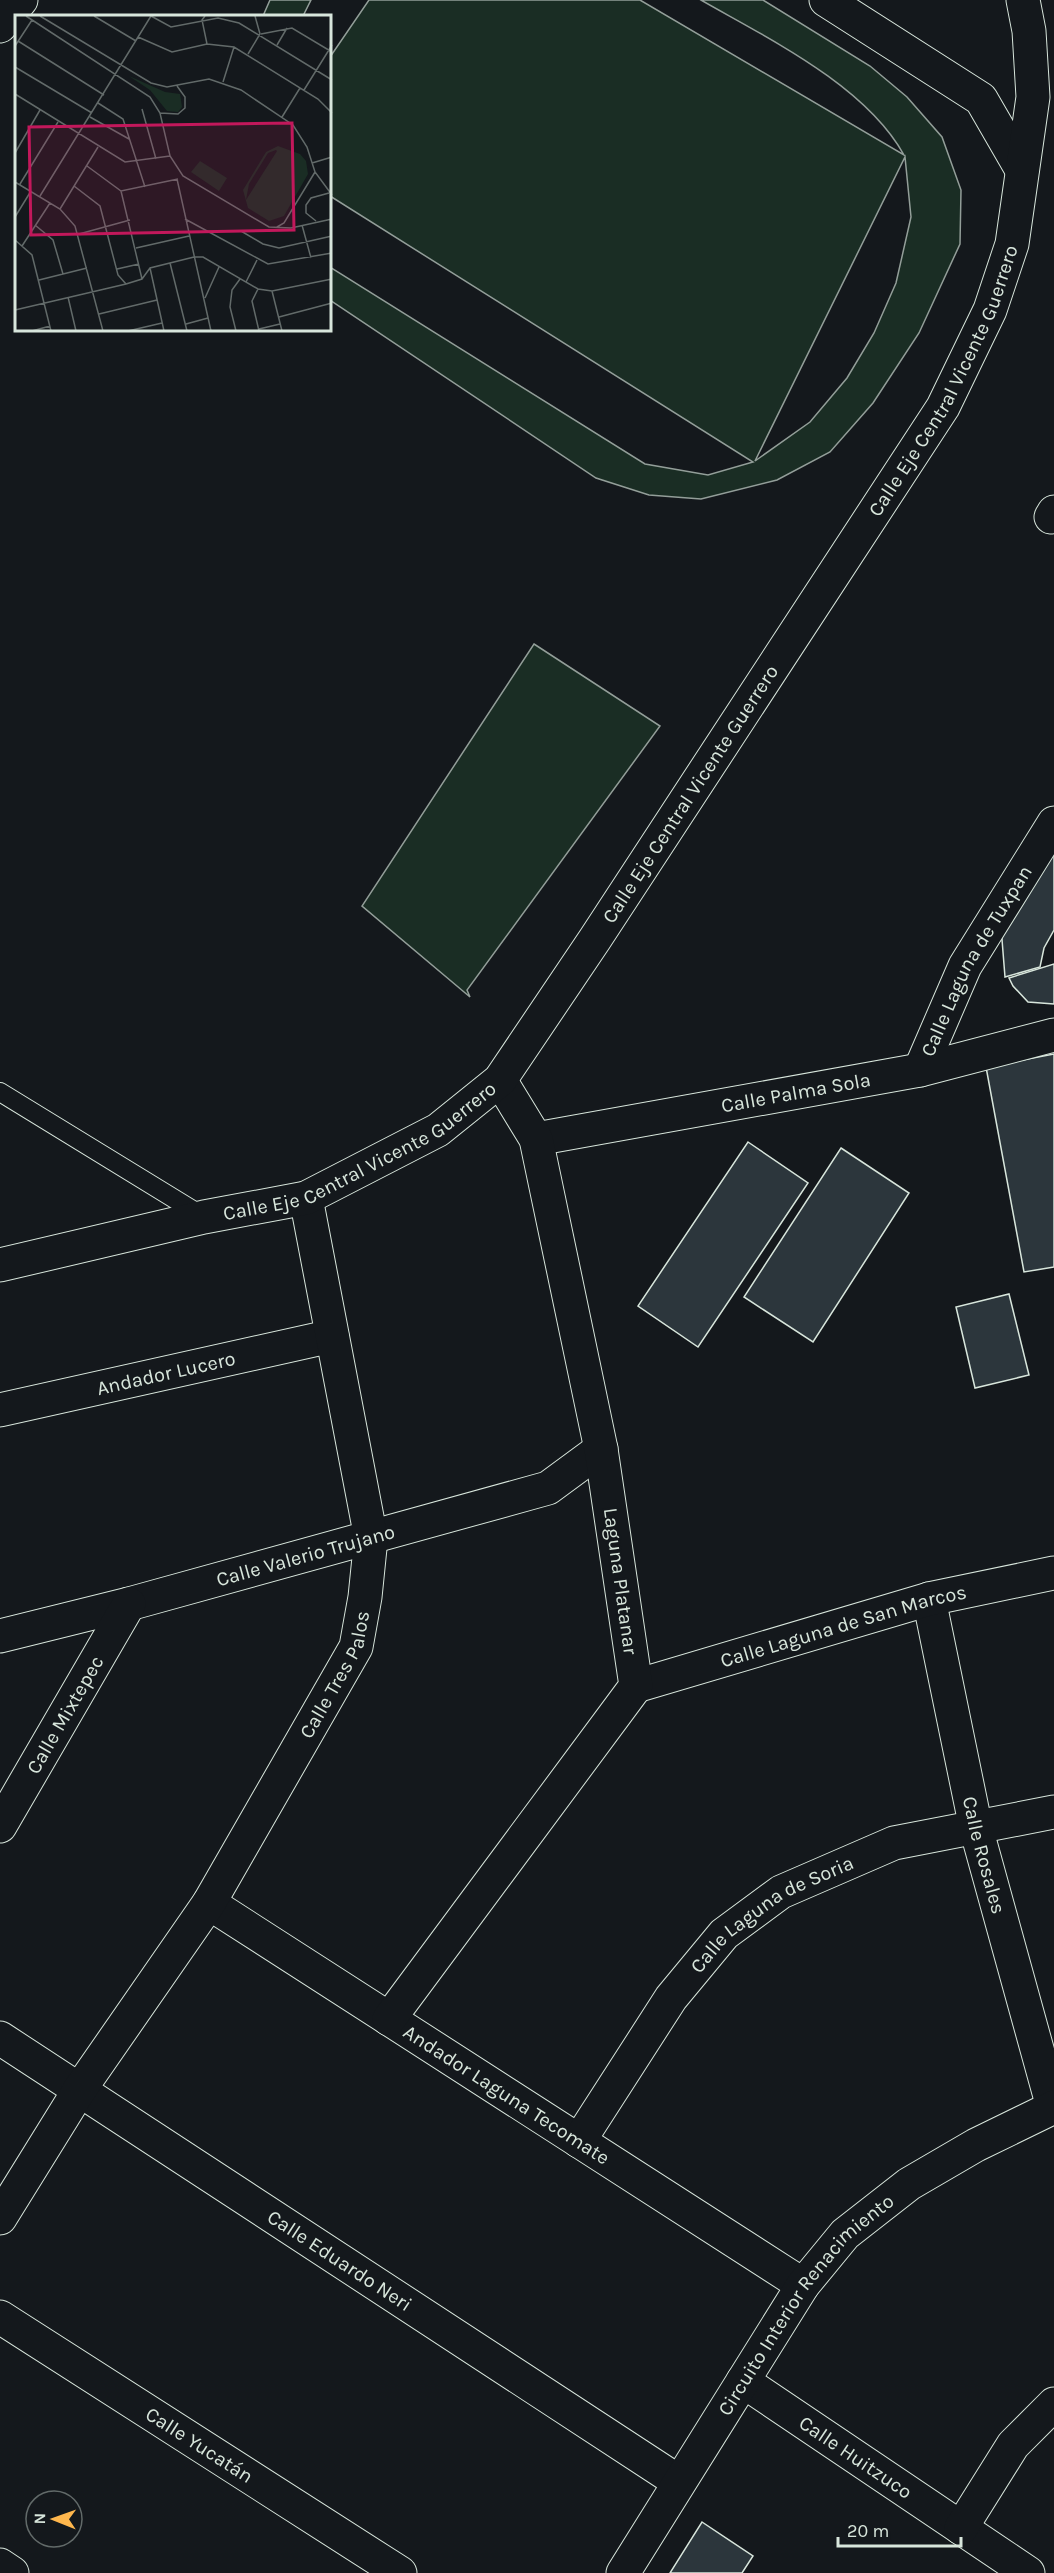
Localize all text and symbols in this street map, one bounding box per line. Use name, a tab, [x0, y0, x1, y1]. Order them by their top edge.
inset map	[15, 15, 332, 332]
street label: Calle Eje Central Vicente Guerrero	[864, 242, 1023, 521]
street label: Calle Eje Central Vicente Guerrero	[598, 661, 783, 927]
street label: Calle Laguna de Tuxpan	[916, 861, 1037, 1060]
street label: Calle Palma Sola	[719, 1068, 872, 1118]
street label: Calle Eje Central Vicente Guerrero	[221, 1077, 501, 1225]
street label: Andador Lucero	[94, 1347, 238, 1400]
street label: Laguna Platanar	[599, 1506, 642, 1657]
street label: Calle Valerio Trujano	[214, 1520, 397, 1591]
street label: Calle Laguna de San Marcos	[718, 1581, 968, 1672]
street label: Calle Tres Palos	[295, 1609, 374, 1743]
street label: Calle Mixtepec	[22, 1652, 109, 1778]
street label: Calle Rosales	[958, 1794, 1010, 1917]
street label: Calle Laguna de Soria	[686, 1851, 857, 1978]
street label: Andador Laguna Tecomate	[399, 2020, 614, 2170]
street label: Circuito Interior Renacimiento	[713, 2189, 898, 2420]
street label: Calle Eduardo Neri	[263, 2205, 416, 2316]
street label: Calle Yucatán	[141, 2402, 257, 2488]
street label: Calle Huitzuco	[795, 2411, 916, 2504]
north arrow	[24, 2489, 84, 2549]
scale bar	[838, 2510, 961, 2548]
text: N	[30, 2513, 49, 2525]
text: 20 m	[847, 2520, 889, 2542]

